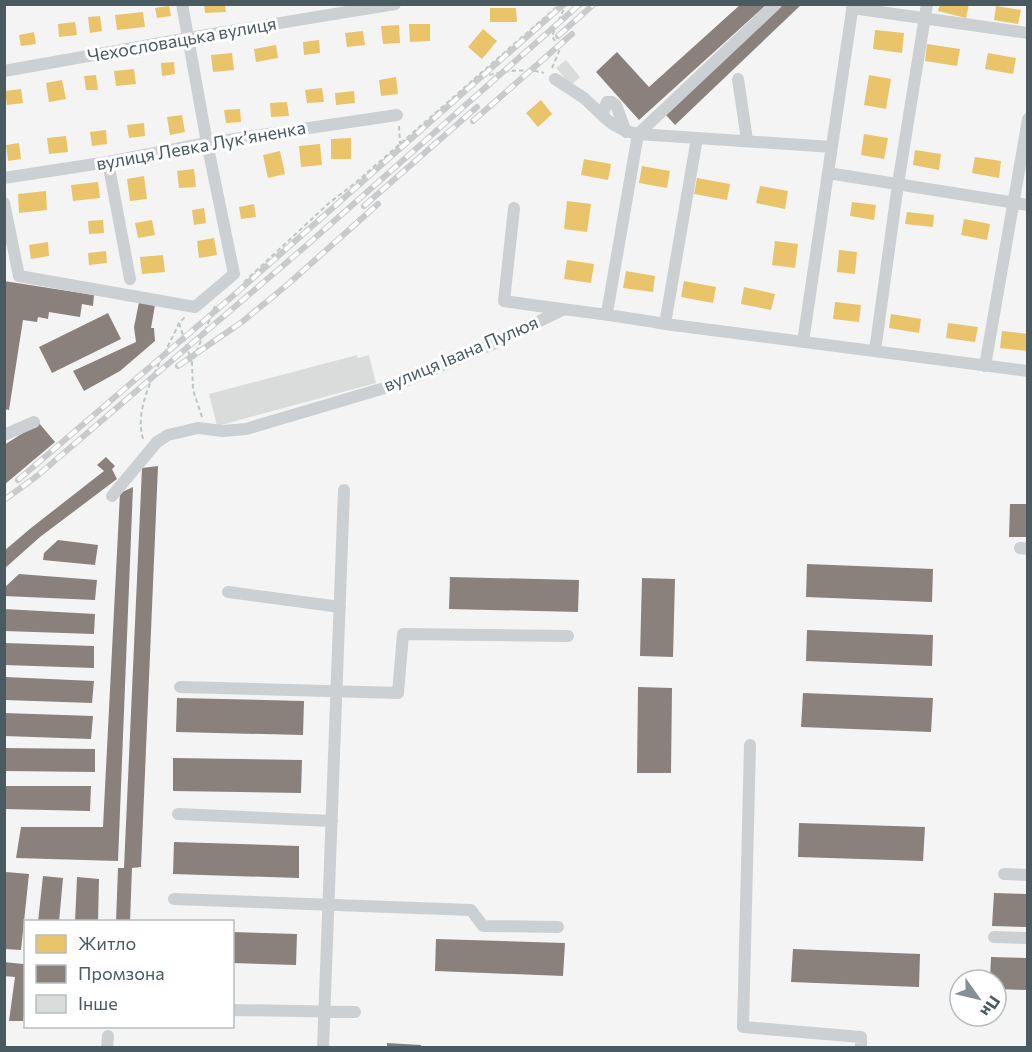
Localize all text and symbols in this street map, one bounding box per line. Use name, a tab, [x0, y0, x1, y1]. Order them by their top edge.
street label: Чехословацька вулиця	[86, 12, 278, 66]
street label: вулиця Левка Лукʼяненка	[94, 116, 307, 174]
street label: вулиця Івана Пулюя	[380, 311, 541, 396]
legend	[24, 920, 234, 1028]
text: Житло	[78, 932, 136, 954]
text: Промзона	[78, 962, 165, 984]
north arrow	[948, 968, 1008, 1028]
text: Інше	[78, 992, 118, 1014]
text: Пн	[977, 993, 1005, 1021]

